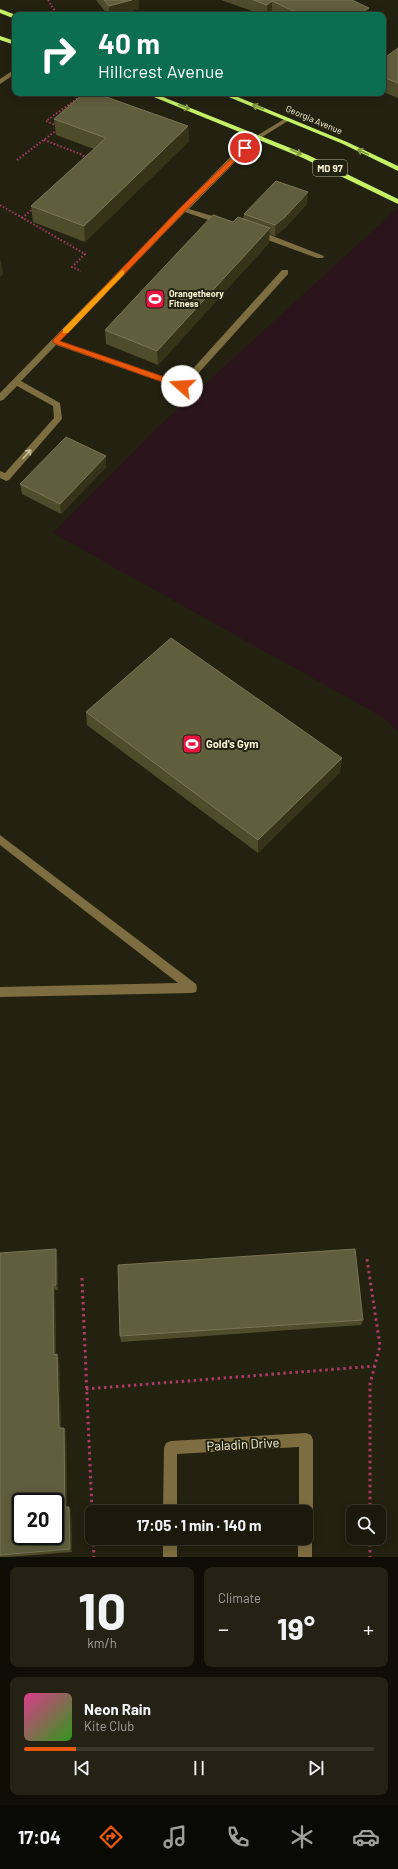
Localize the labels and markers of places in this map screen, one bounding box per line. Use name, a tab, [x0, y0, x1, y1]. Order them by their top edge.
pin	[228, 131, 262, 165]
sports icon: Orangetheory Fitness	[144, 288, 166, 310]
place label: Orangetheory Fitness	[169, 288, 224, 309]
sports icon: Gold's Gym	[181, 733, 203, 755]
place label: Gold's Gym	[206, 737, 259, 750]

